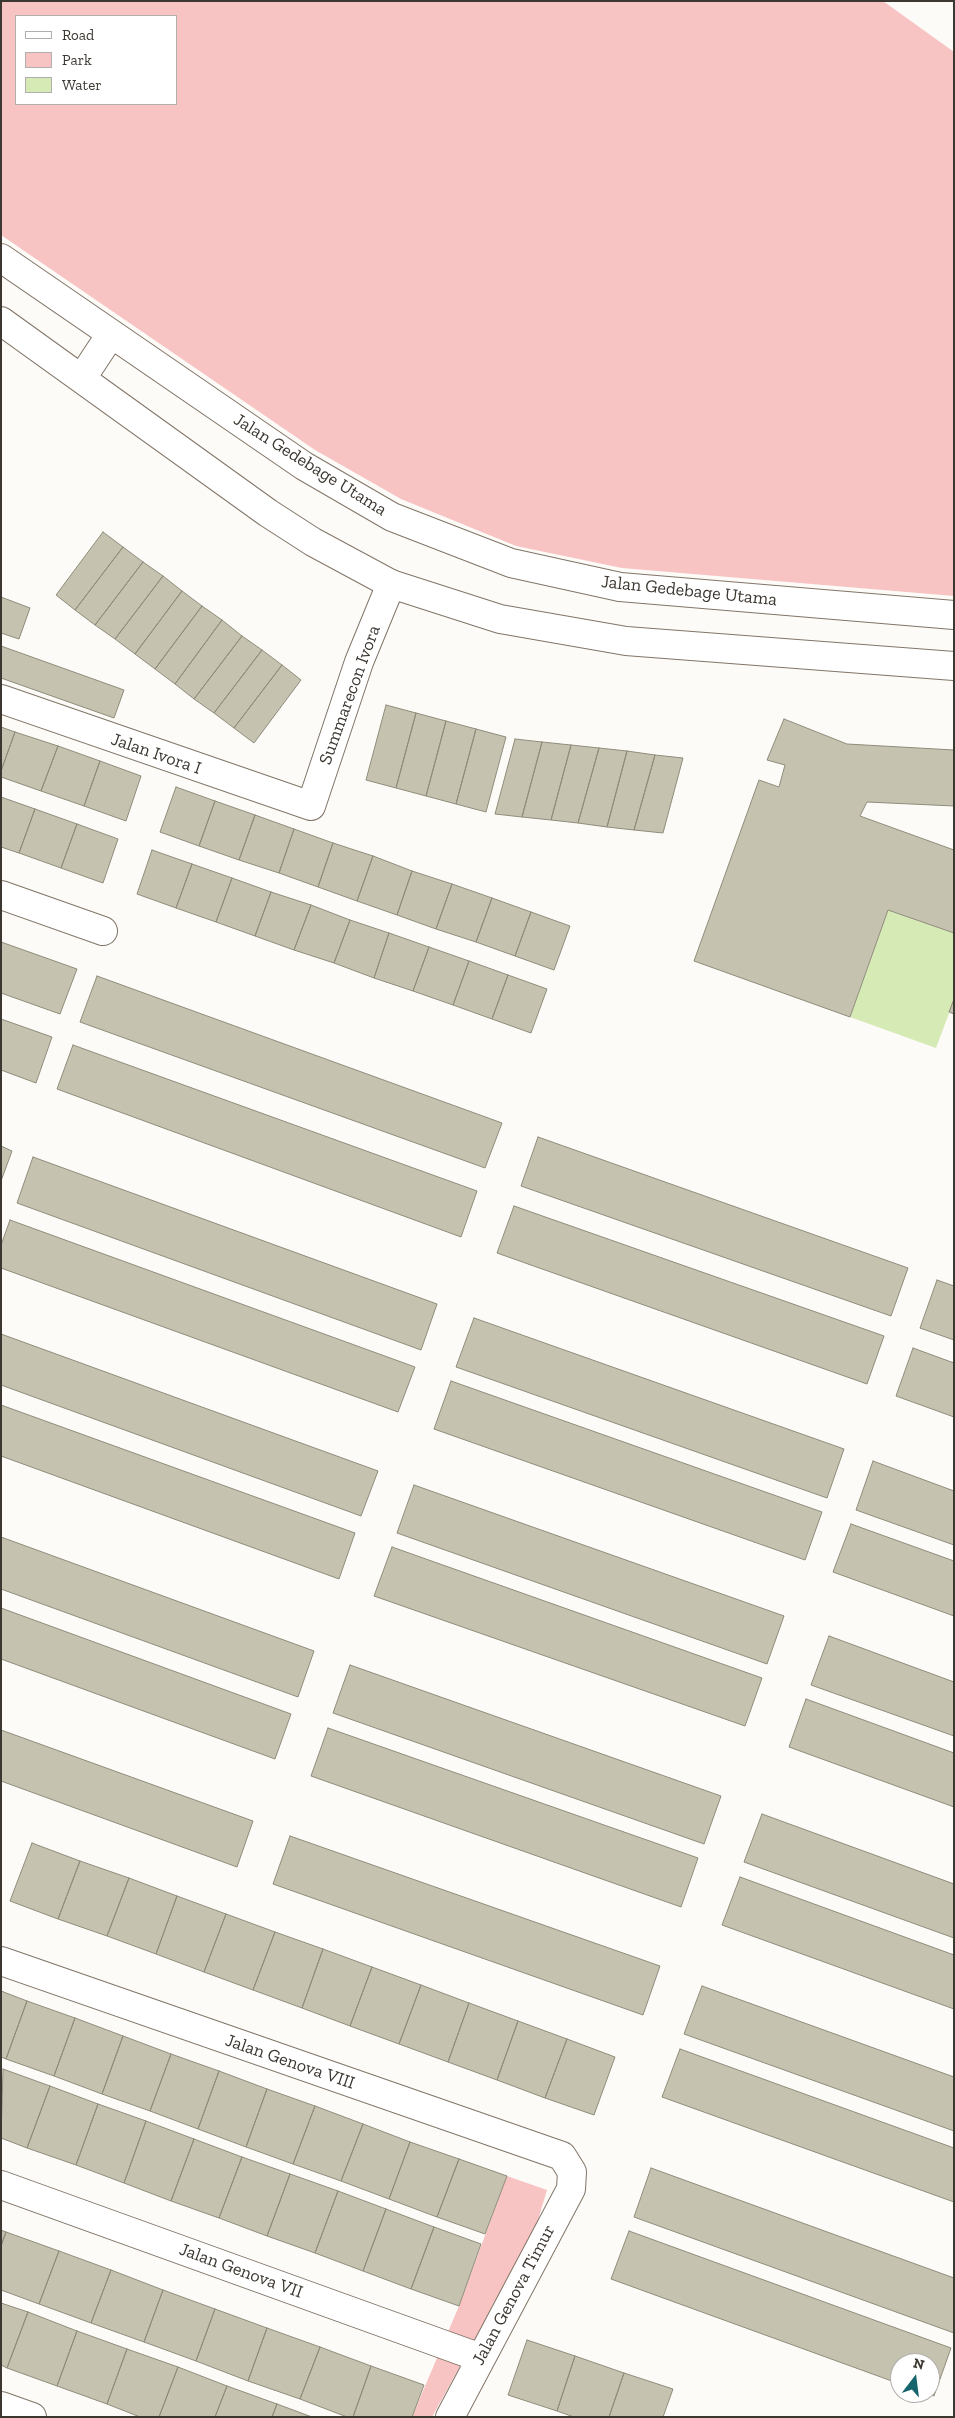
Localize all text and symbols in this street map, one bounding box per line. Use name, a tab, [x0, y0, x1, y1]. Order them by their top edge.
legend	[15, 15, 178, 105]
text: Road	[62, 26, 94, 44]
text: Park	[62, 51, 92, 69]
text: Water	[62, 76, 102, 94]
street label: Jalan Gedebage Utama	[229, 409, 391, 521]
street label: Jalan Gedebage Utama	[600, 571, 778, 611]
street label: Summarecon Ivora	[315, 622, 385, 768]
street label: Jalan Ivora I	[108, 729, 204, 779]
street label: Jalan Genova VIII	[222, 2030, 358, 2094]
street label: Jalan Genova Timur	[468, 2221, 560, 2369]
street label: Jalan Genova VII	[176, 2239, 306, 2303]
north arrow	[890, 2353, 940, 2403]
text: N	[911, 2354, 926, 2374]

